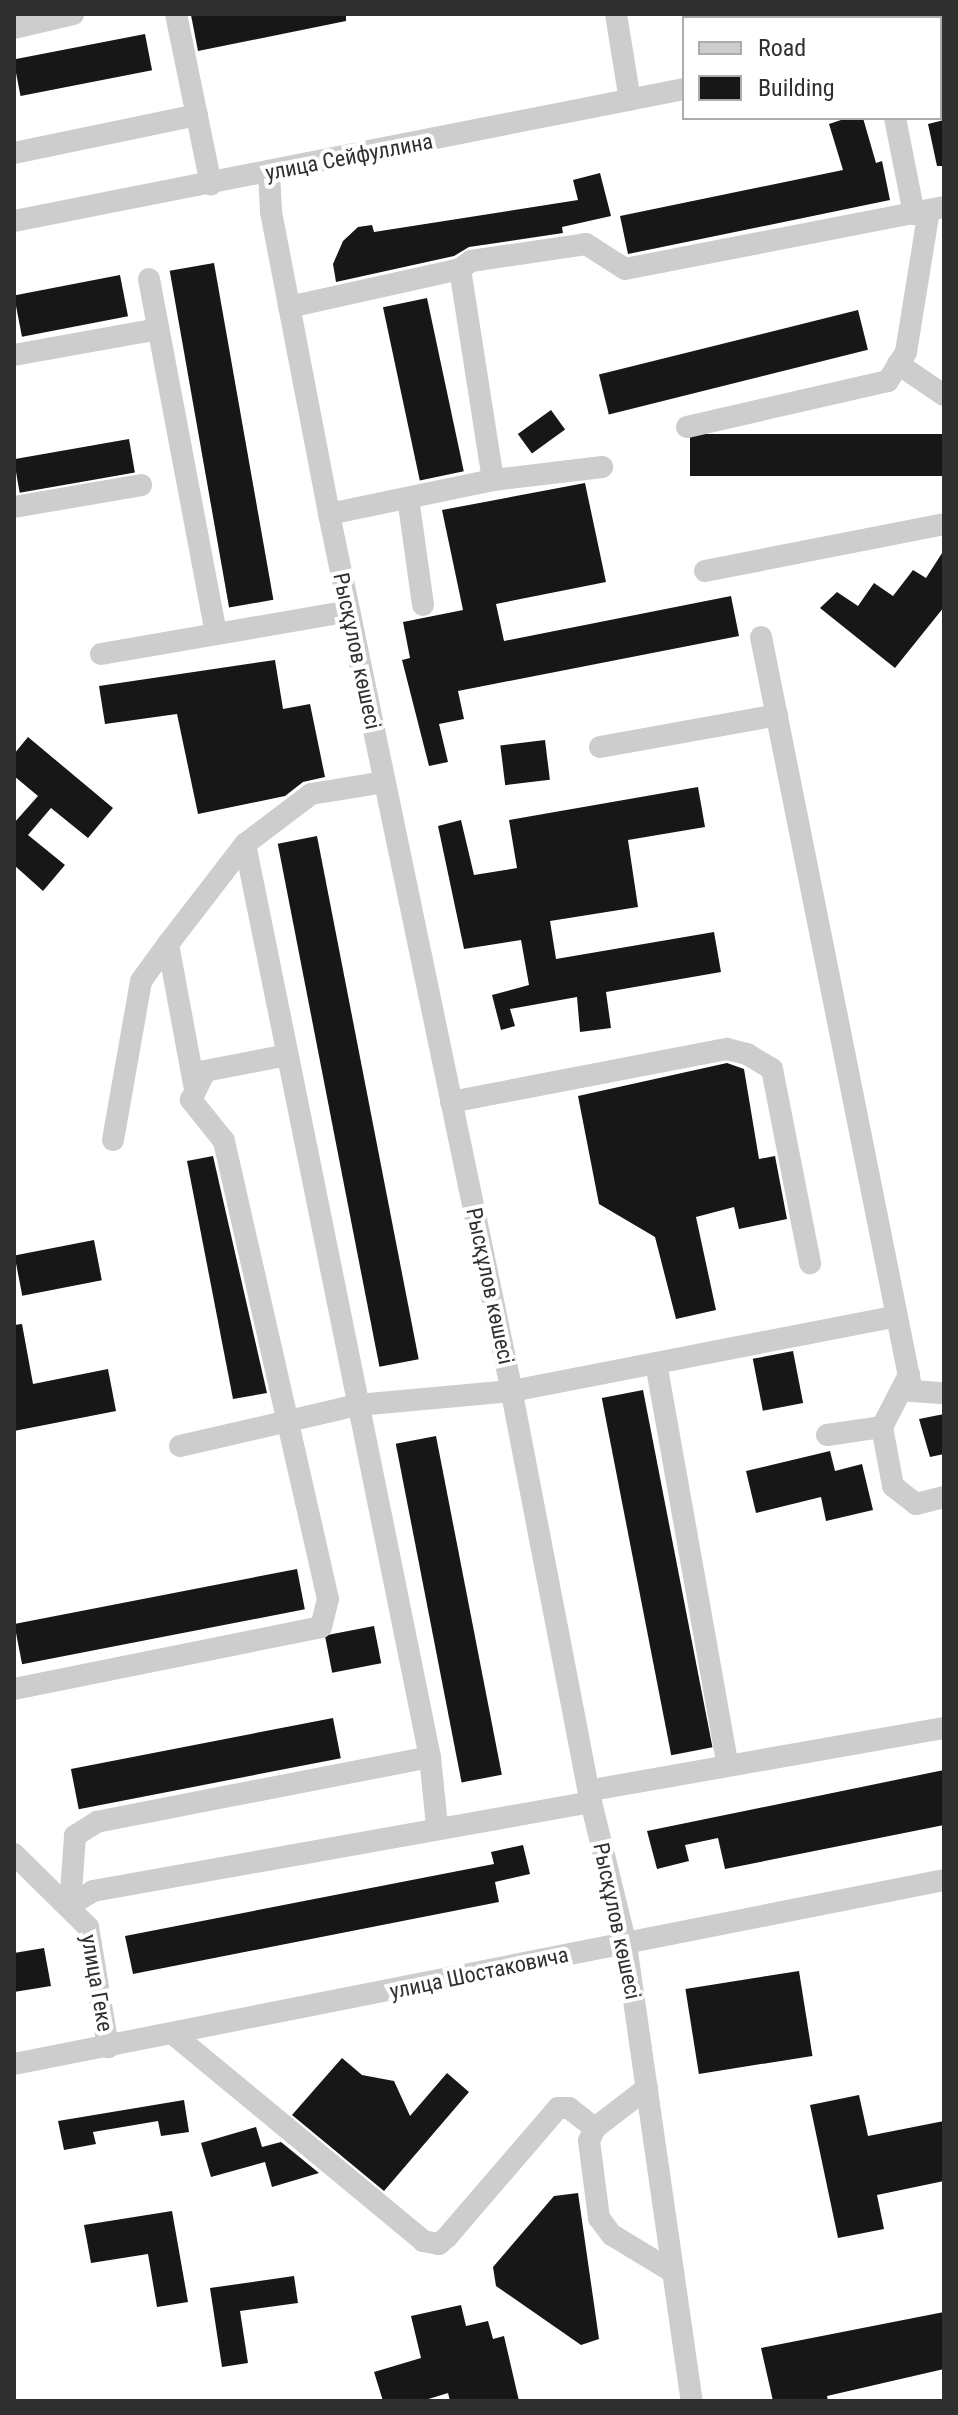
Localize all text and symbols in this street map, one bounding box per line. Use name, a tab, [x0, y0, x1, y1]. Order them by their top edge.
legend	[682, 16, 942, 120]
text: Road	[758, 34, 806, 62]
text: Building	[758, 74, 835, 102]
street label: улица Сейфуллина	[263, 128, 435, 186]
street label: Рысқұлов көшесі	[328, 570, 386, 732]
street label: Рысқұлов көшесі	[461, 1205, 519, 1367]
street label: Рысқұлов көшесі	[588, 1840, 646, 2002]
street label: улица Геке	[75, 1932, 119, 2034]
street label: улица Шостаковича	[387, 1941, 571, 2005]

